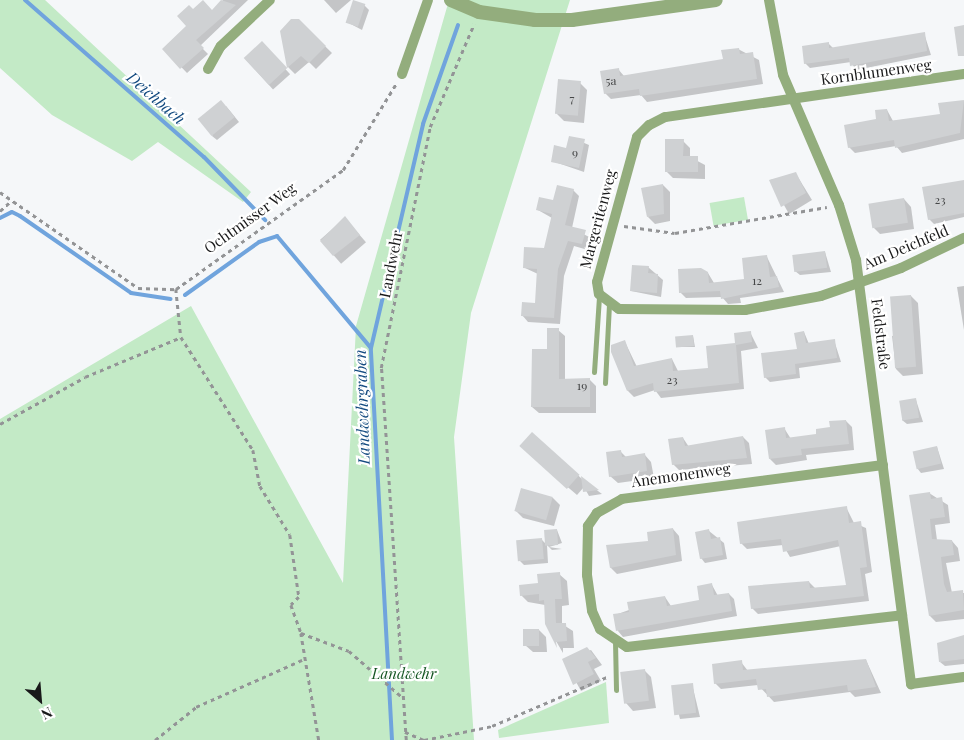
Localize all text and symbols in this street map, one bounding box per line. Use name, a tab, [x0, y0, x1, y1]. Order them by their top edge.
street label: Kornblumenweg	[819, 55, 933, 89]
water label: Deichbach	[123, 68, 189, 128]
house number: 5a	[606, 74, 616, 88]
house number: 7	[570, 92, 574, 106]
house number: 9	[572, 146, 578, 160]
street label: Margeritenweg	[576, 167, 620, 271]
street label: Ochtmisser Weg	[200, 178, 300, 258]
house number: 23	[934, 193, 946, 207]
street label: Am Deichfeld	[861, 221, 951, 273]
street label: Landwehr	[376, 229, 406, 299]
house number: 12	[752, 274, 762, 288]
street label: Feldstraße	[868, 298, 894, 370]
water label: Landwehrgraben	[350, 349, 374, 465]
house number: 23	[666, 373, 678, 387]
house number: 19	[577, 379, 587, 393]
street label: Anemonenweg	[630, 459, 732, 491]
park label: Landwehr	[372, 665, 436, 683]
north arrow	[15, 675, 65, 725]
text: N	[38, 703, 56, 725]

